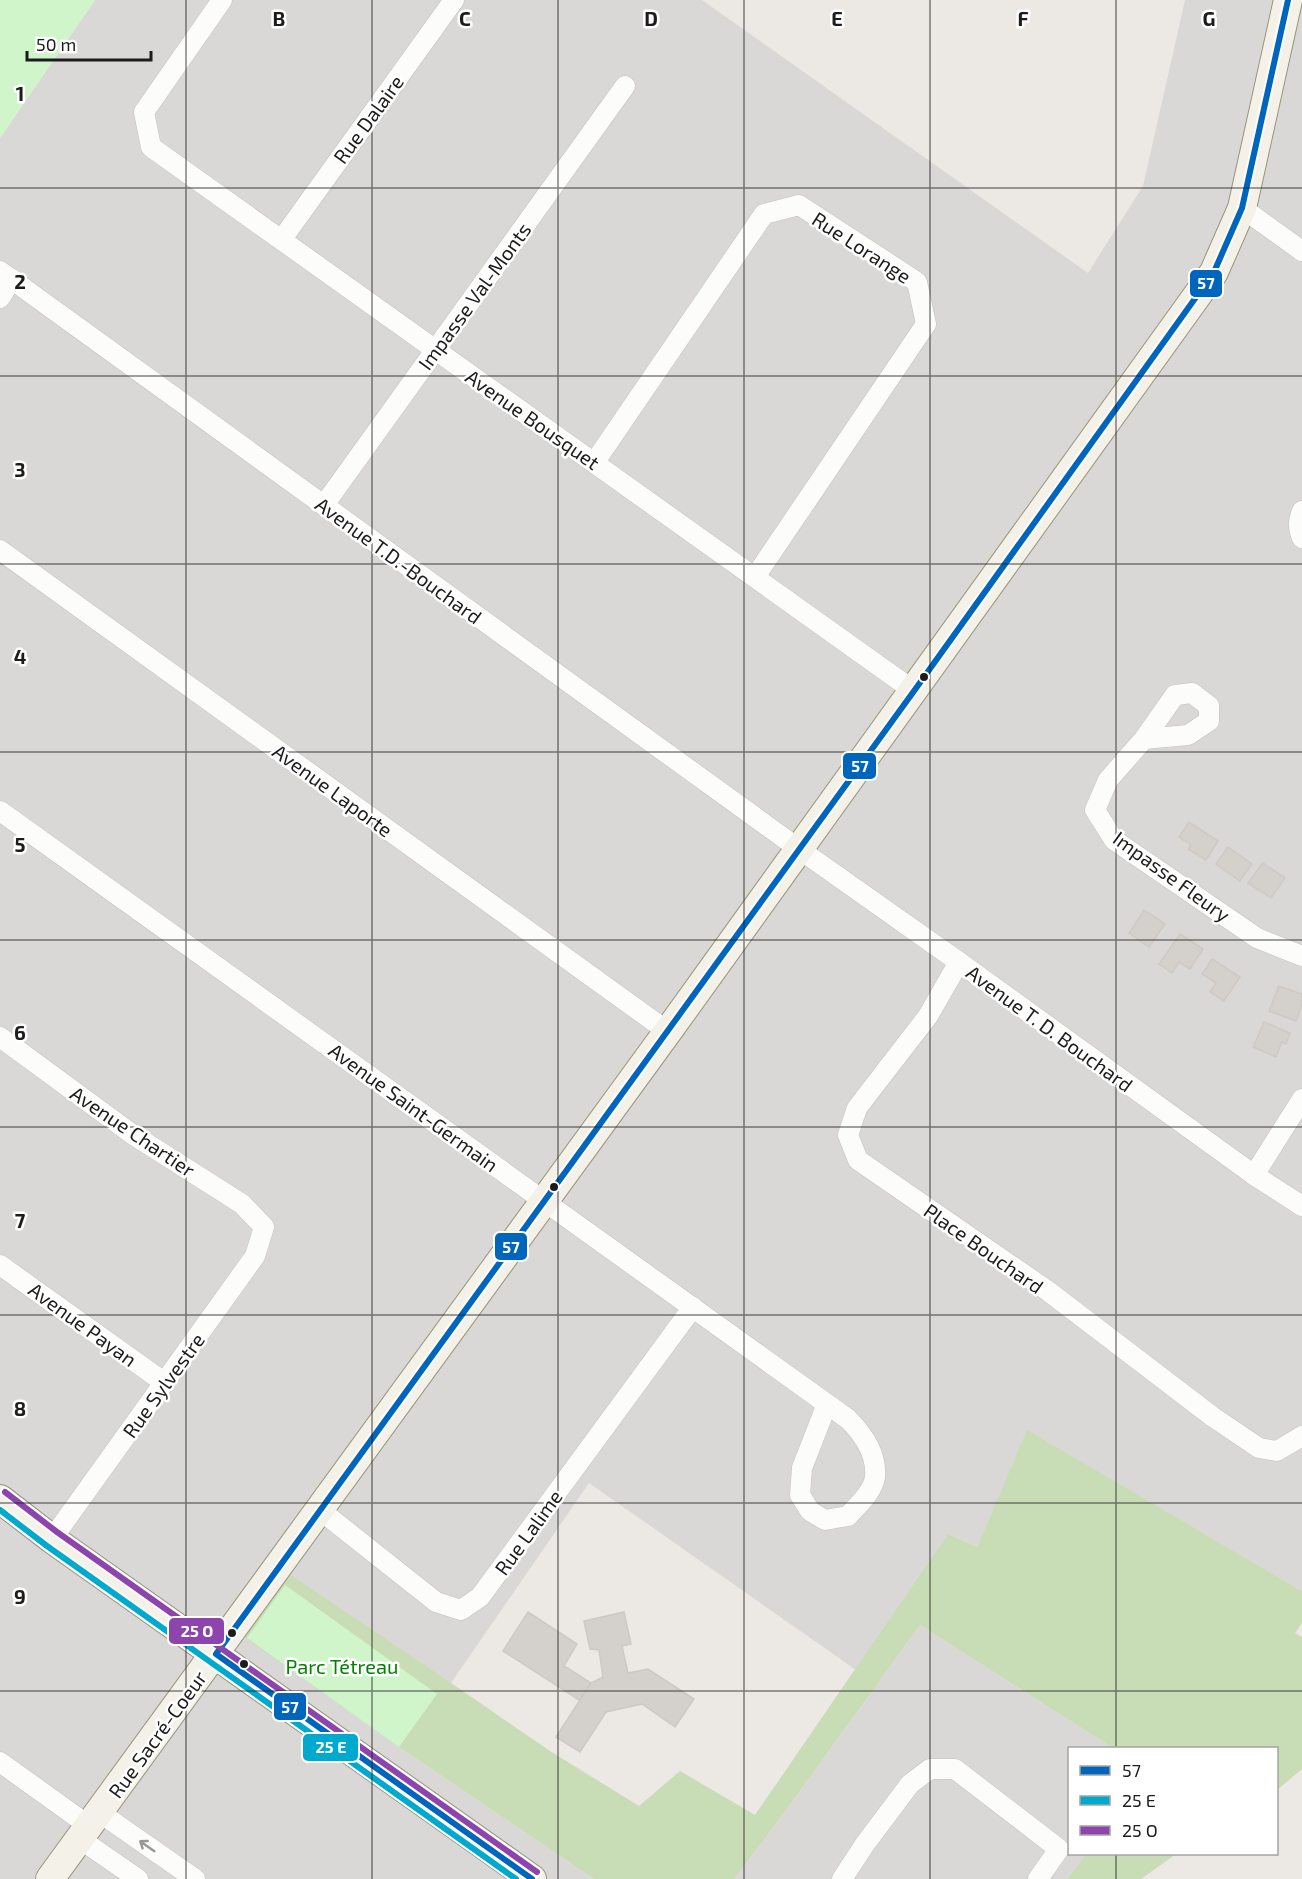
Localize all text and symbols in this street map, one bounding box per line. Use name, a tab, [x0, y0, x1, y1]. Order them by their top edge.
text: B	[273, 6, 285, 30]
text: C	[459, 6, 471, 30]
text: D	[644, 6, 658, 30]
text: E	[831, 6, 843, 30]
text: F	[1017, 6, 1029, 30]
text: G	[1203, 6, 1215, 30]
scale bar	[27, 24, 152, 62]
text: 50 m	[36, 33, 76, 55]
street label: Rue Dalaire	[328, 70, 408, 168]
text: 1	[16, 81, 24, 105]
street label: Rue Lorange	[808, 206, 916, 288]
street label: Impasse Val-Monts	[413, 218, 535, 374]
text: 2	[14, 269, 26, 293]
line badge: 57	[1189, 269, 1223, 298]
text: 57	[1197, 273, 1215, 292]
street label: Avenue Bousquet	[461, 364, 605, 474]
text: 3	[14, 457, 26, 481]
street label: Avenue T.D.-Bouchard	[311, 492, 487, 628]
text: 4	[14, 644, 27, 668]
unlabelled marker	[918, 671, 930, 683]
street label: Avenue Laporte	[268, 739, 398, 841]
line badge: 57	[842, 752, 877, 780]
text: 57	[851, 756, 869, 775]
street label: Impasse Fleury	[1109, 826, 1235, 927]
text: 5	[14, 832, 26, 856]
street label: Avenue T. D. Bouchard	[962, 960, 1138, 1096]
text: 6	[14, 1020, 26, 1044]
street label: Avenue Saint-Germain	[325, 1038, 503, 1176]
street label: Avenue Chartier	[66, 1081, 200, 1181]
unlabelled marker	[548, 1181, 560, 1193]
street label: Place Bouchard	[920, 1198, 1048, 1298]
text: 7	[15, 1208, 26, 1232]
line badge: 57	[494, 1232, 528, 1261]
text: 57	[502, 1237, 520, 1256]
street label: Avenue Payan	[24, 1277, 142, 1371]
street label: Rue Sylvestre	[117, 1328, 209, 1442]
text: 8	[14, 1396, 26, 1420]
street label: Rue Lalime	[489, 1485, 567, 1579]
text: 9	[14, 1584, 26, 1608]
line badge: 25 O	[168, 1617, 225, 1645]
text: 25 O	[181, 1621, 213, 1640]
unlabelled marker	[226, 1627, 238, 1639]
park label: Parc Tétreau	[286, 1654, 398, 1678]
unlabelled marker	[238, 1658, 250, 1670]
street label: Rue Sacré-Coeur	[103, 1666, 211, 1802]
line badge: 57	[273, 1692, 307, 1721]
text: 57	[281, 1697, 299, 1716]
line badge: 25 E	[302, 1733, 359, 1762]
text: 25 E	[316, 1737, 346, 1756]
legend	[1068, 1747, 1278, 1855]
text: 57	[1122, 1759, 1141, 1781]
text: 25 E	[1122, 1789, 1156, 1811]
text: 25 O	[1122, 1819, 1158, 1841]
one-way arrow	[140, 1840, 156, 1852]

